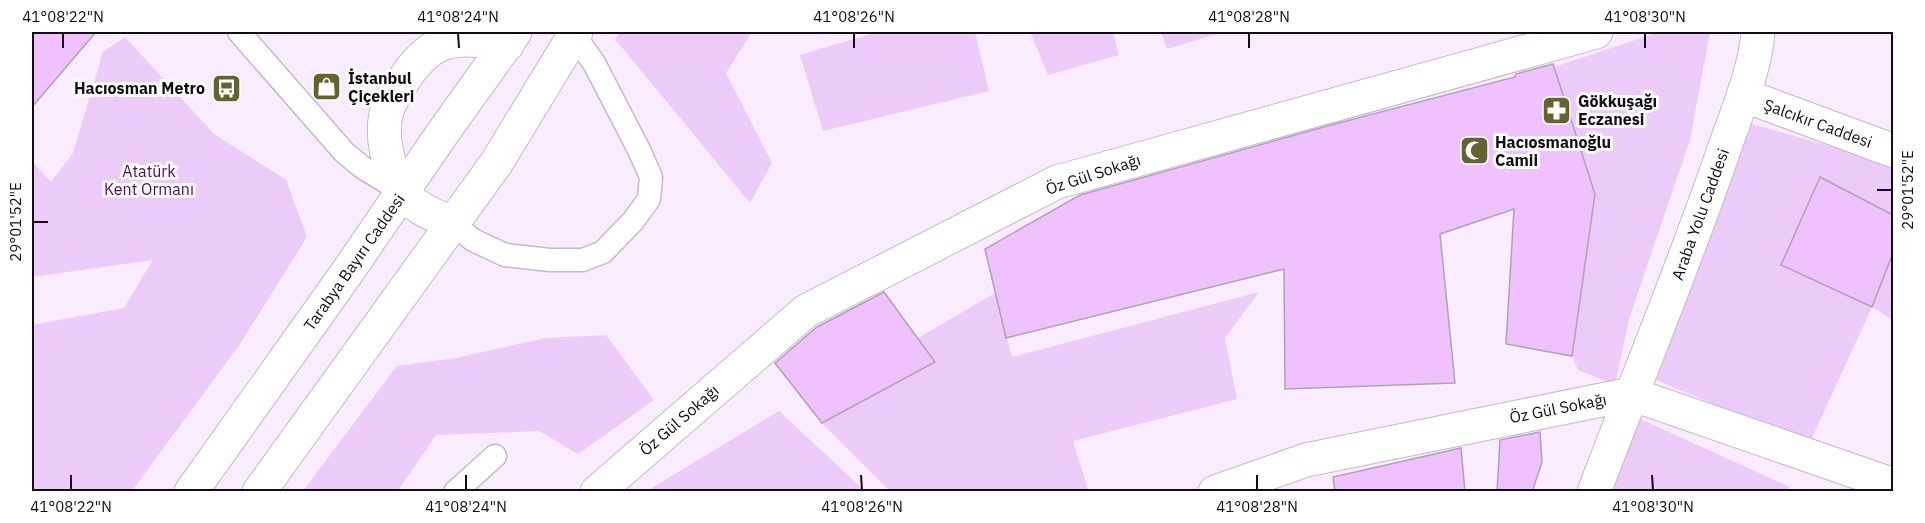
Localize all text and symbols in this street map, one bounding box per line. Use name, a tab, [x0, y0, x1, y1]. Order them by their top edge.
text: 41°08'22"N	[22, 7, 104, 26]
text: 41°08'24"N	[417, 7, 499, 26]
text: 41°08'26"N	[813, 7, 895, 26]
text: 41°08'28"N	[1208, 7, 1290, 26]
text: 41°08'30"N	[1604, 7, 1686, 26]
place label: İstanbul Çiçekleri	[348, 68, 414, 106]
shop icon: İstanbul Çiçekleri	[311, 71, 343, 103]
bus stop icon: Hacıosman Metro	[210, 72, 242, 104]
place label: Hacıosman Metro	[74, 78, 205, 98]
place label: Gökkuşağı Eczanesi	[1578, 91, 1657, 129]
pharmacy icon: Gökkuşağı Eczanesi	[1541, 94, 1573, 126]
street label: Şalcıkır Caddesi	[1761, 94, 1875, 152]
place label: Hacıosmanoğlu Camii	[1495, 132, 1611, 170]
mosque icon: Hacıosmanoğlu Camii	[1458, 135, 1490, 167]
street label: Araba Yolu Caddesi	[1667, 145, 1733, 283]
street label: Öz Gül Sokağı	[1043, 149, 1143, 199]
text: 29°01'52"E	[1898, 150, 1917, 230]
park label: Atatürk Kent Ormanı	[104, 161, 194, 199]
text: 29°01'52"E	[6, 182, 25, 262]
street label: Tarabya Bayırı Caddesi	[299, 190, 409, 334]
street label: Öz Gül Sokağı	[635, 380, 723, 460]
street label: Öz Gül Sokağı	[1508, 389, 1608, 427]
text: 41°08'22"N	[30, 497, 112, 516]
text: 41°08'24"N	[425, 497, 507, 516]
text: 41°08'26"N	[821, 497, 903, 516]
text: 41°08'28"N	[1216, 497, 1298, 516]
text: 41°08'30"N	[1612, 497, 1694, 516]

